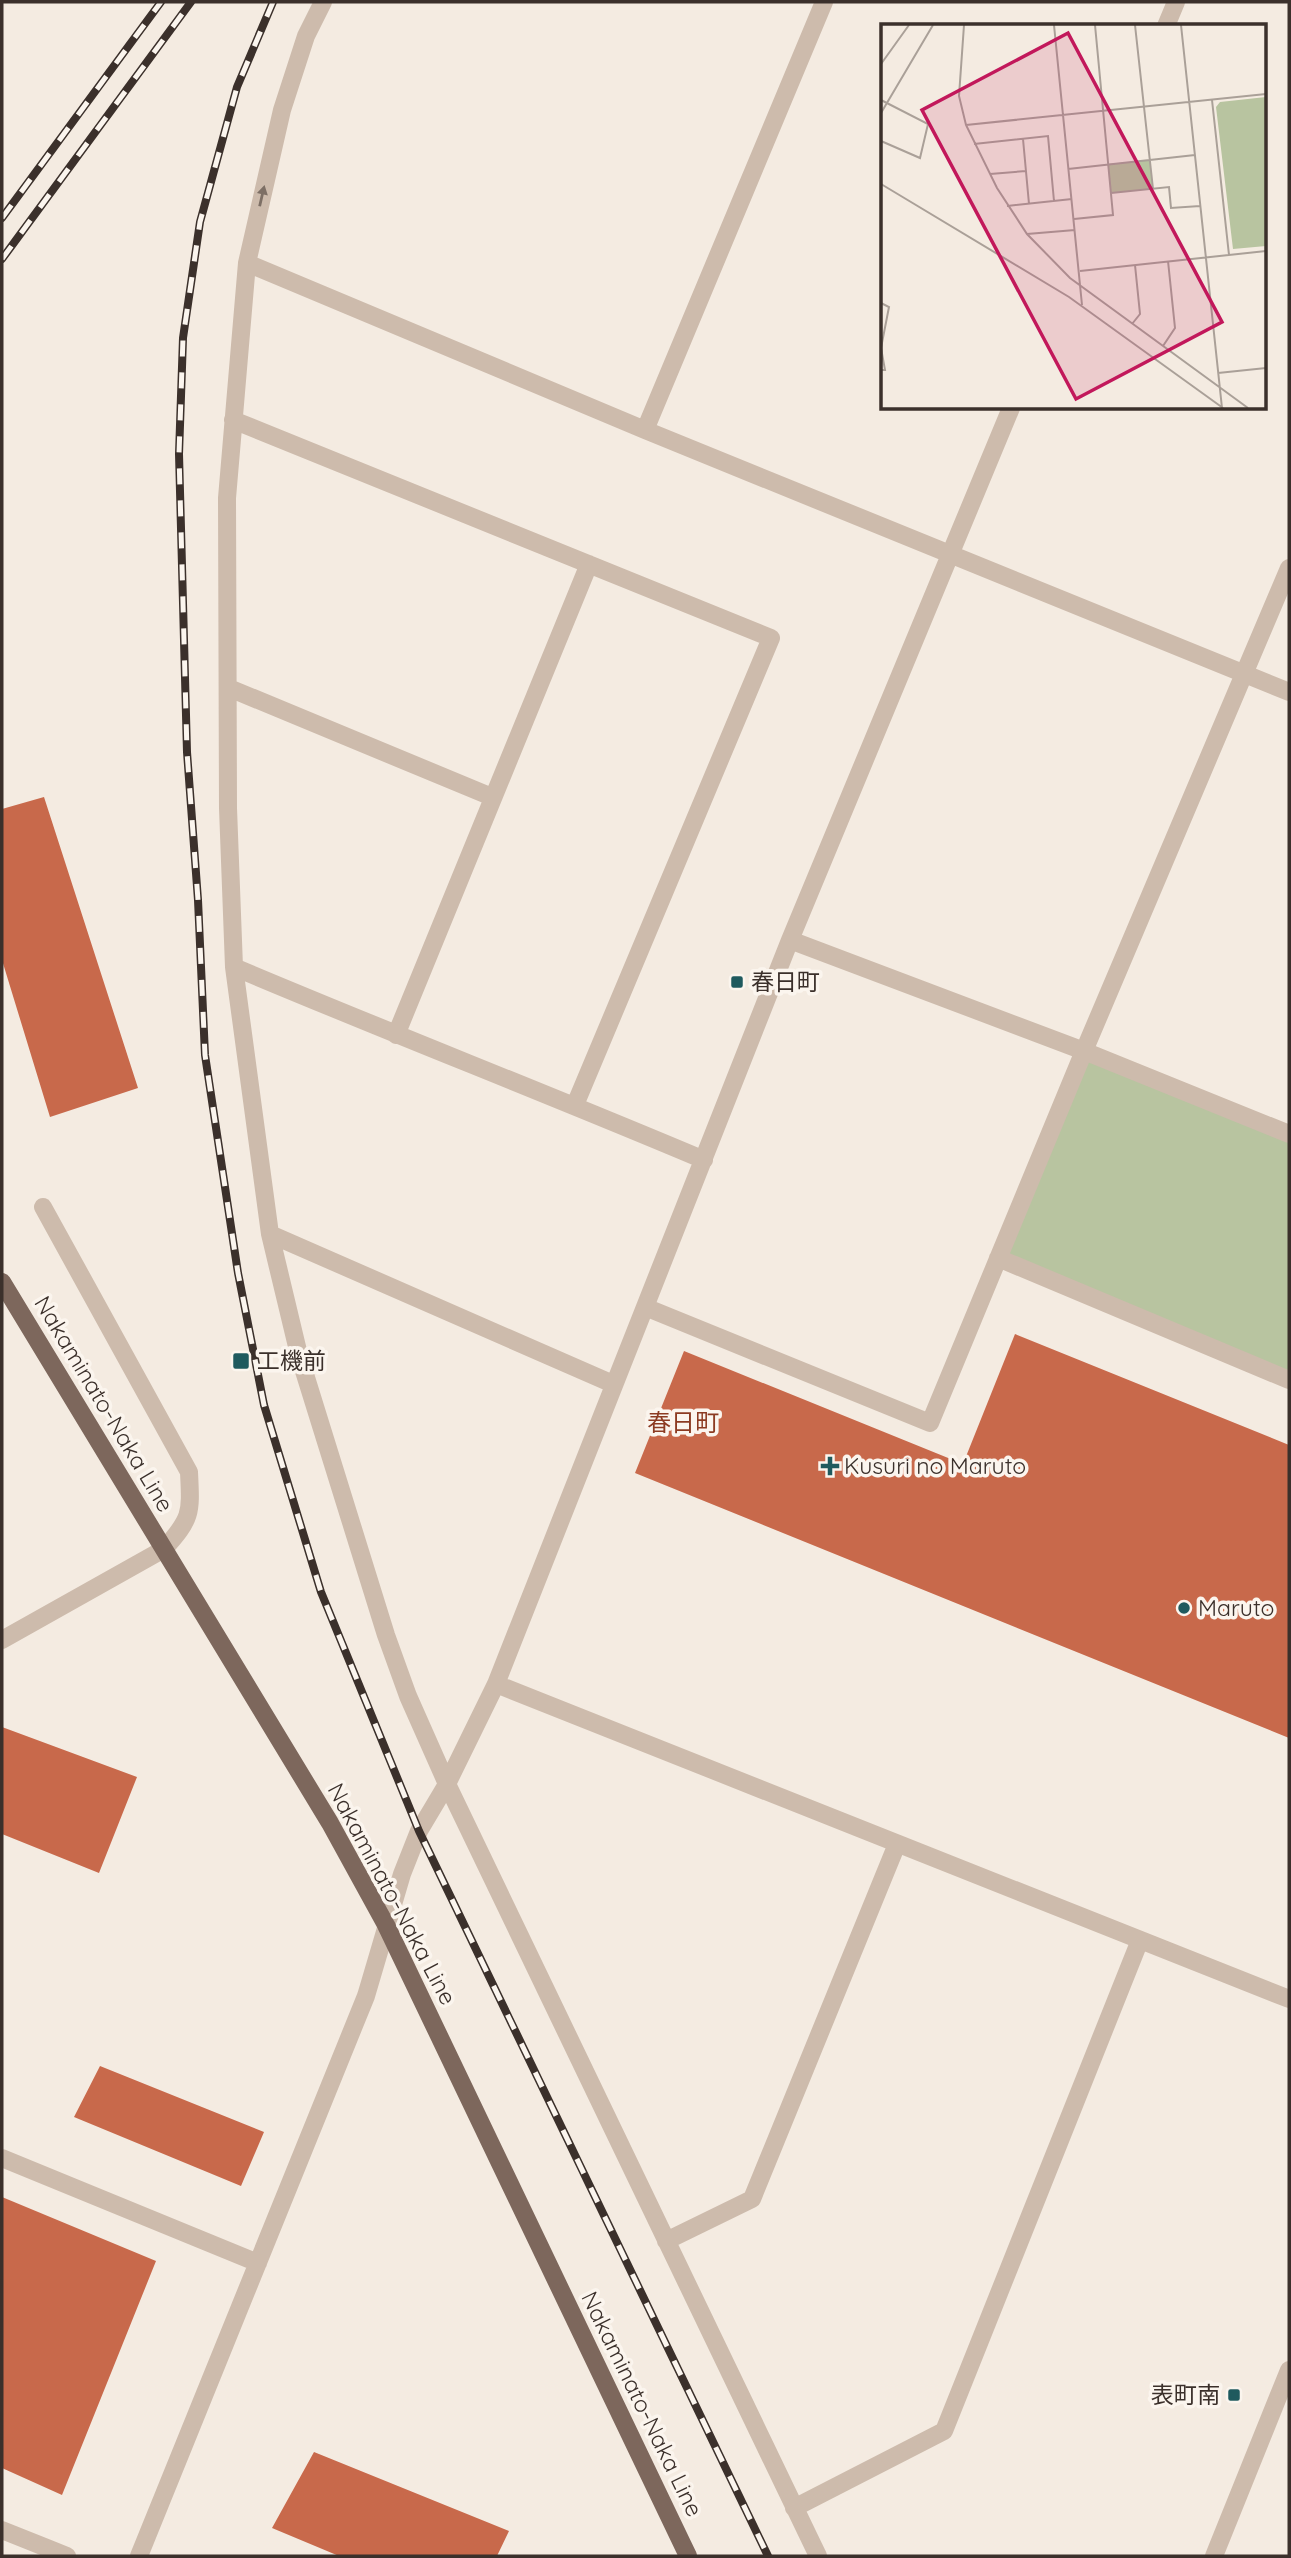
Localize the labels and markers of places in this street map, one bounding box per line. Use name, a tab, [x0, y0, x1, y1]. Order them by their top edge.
place label: 春日町	[751, 967, 820, 996]
marker: 春日町	[729, 974, 745, 990]
place label: 工機前	[257, 1346, 326, 1375]
marker: 工機前	[231, 1351, 251, 1371]
place label: Kusuri no Maruto	[844, 1451, 1026, 1480]
marker: Kusuri no Maruto	[822, 1458, 838, 1474]
place label: Maruto	[1198, 1593, 1274, 1622]
marker: Maruto	[1176, 1600, 1192, 1616]
place label: 表町南	[1151, 2380, 1220, 2409]
marker: 表町南	[1226, 2387, 1242, 2403]

